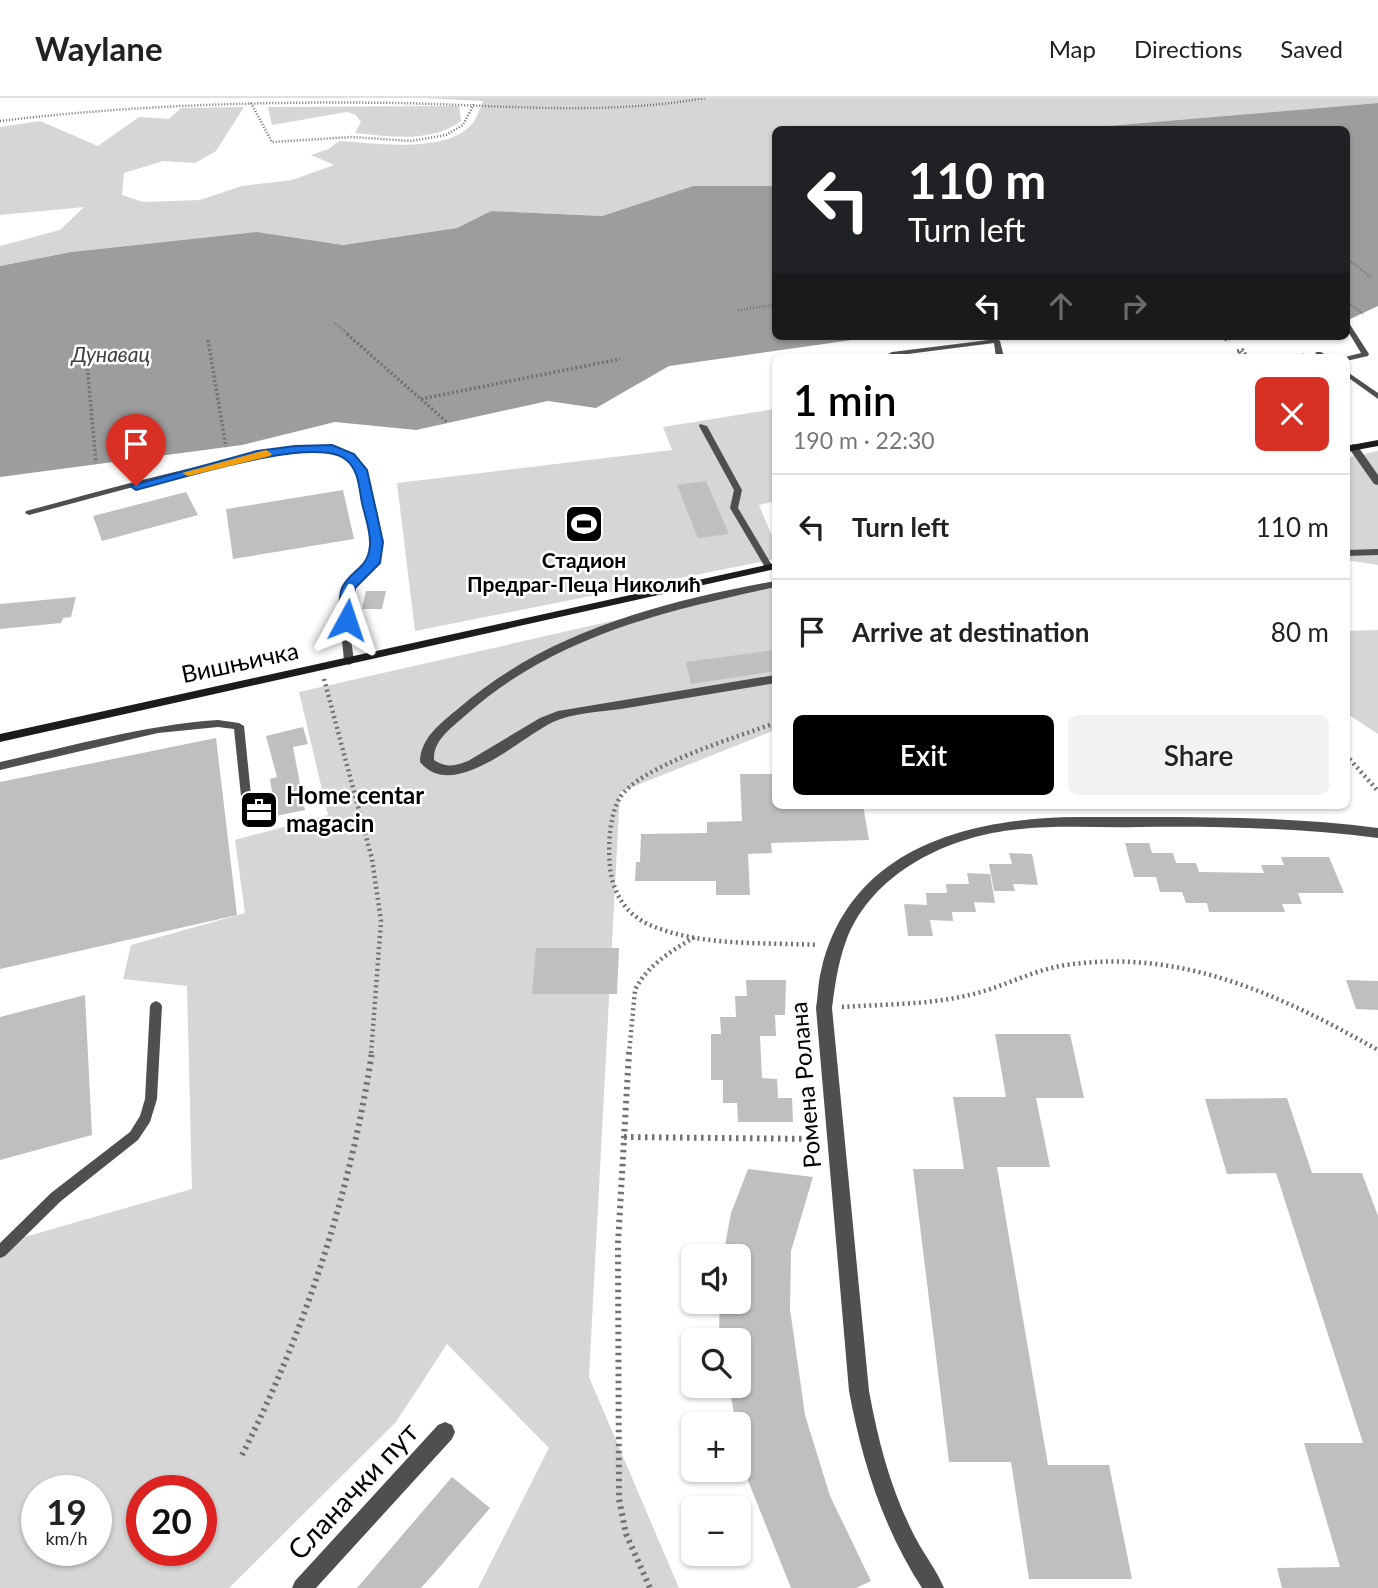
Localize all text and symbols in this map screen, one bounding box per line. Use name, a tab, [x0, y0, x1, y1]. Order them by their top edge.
text: Waylane	[35, 28, 163, 68]
text: Map	[1049, 34, 1096, 63]
text: Directions	[1134, 34, 1242, 63]
text: Saved	[1280, 34, 1343, 63]
text: 110 m	[908, 151, 1046, 209]
icon: left	[793, 154, 884, 245]
text: Turn left	[908, 210, 1025, 249]
icon: left	[969, 287, 1007, 325]
icon: ahead	[1042, 287, 1080, 325]
icon: right	[1115, 287, 1153, 325]
water label: Дунавац	[70, 341, 150, 366]
text: 1 min	[793, 375, 897, 425]
button: close	[1255, 377, 1329, 451]
pin	[106, 414, 166, 486]
icon: arrive	[117, 425, 155, 463]
text: 190 m · 22:30	[793, 426, 935, 454]
sports icon: Стадион Предраг-Пеца Николић	[563, 503, 605, 545]
icon: left	[793, 508, 831, 546]
text: Turn left	[852, 511, 949, 543]
text: 110 m	[1256, 511, 1329, 543]
place label: Стадион Предраг-Пеца Николић	[467, 547, 701, 596]
position arrow	[310, 583, 384, 657]
icon: arrive	[793, 613, 831, 651]
text: Arrive at destination	[852, 616, 1089, 648]
text: 80 m	[1271, 616, 1329, 648]
street label: Вишњичка	[179, 635, 301, 688]
button: Exit	[793, 715, 1054, 795]
button: Share	[1068, 715, 1329, 795]
place label: Home centar magacin	[286, 780, 424, 837]
office icon: Home centar magacin	[238, 789, 280, 831]
street label: Ромена Ролана	[783, 1001, 826, 1170]
map controls	[681, 1244, 751, 1566]
button: sound	[681, 1244, 751, 1314]
button: search	[681, 1328, 751, 1398]
button: +	[681, 1412, 751, 1482]
street label: Сланачки пут	[280, 1415, 424, 1566]
speed limit sign: 20	[126, 1475, 217, 1566]
text: 19	[46, 1490, 87, 1532]
button: −	[681, 1496, 751, 1566]
text: km/h	[45, 1527, 88, 1549]

